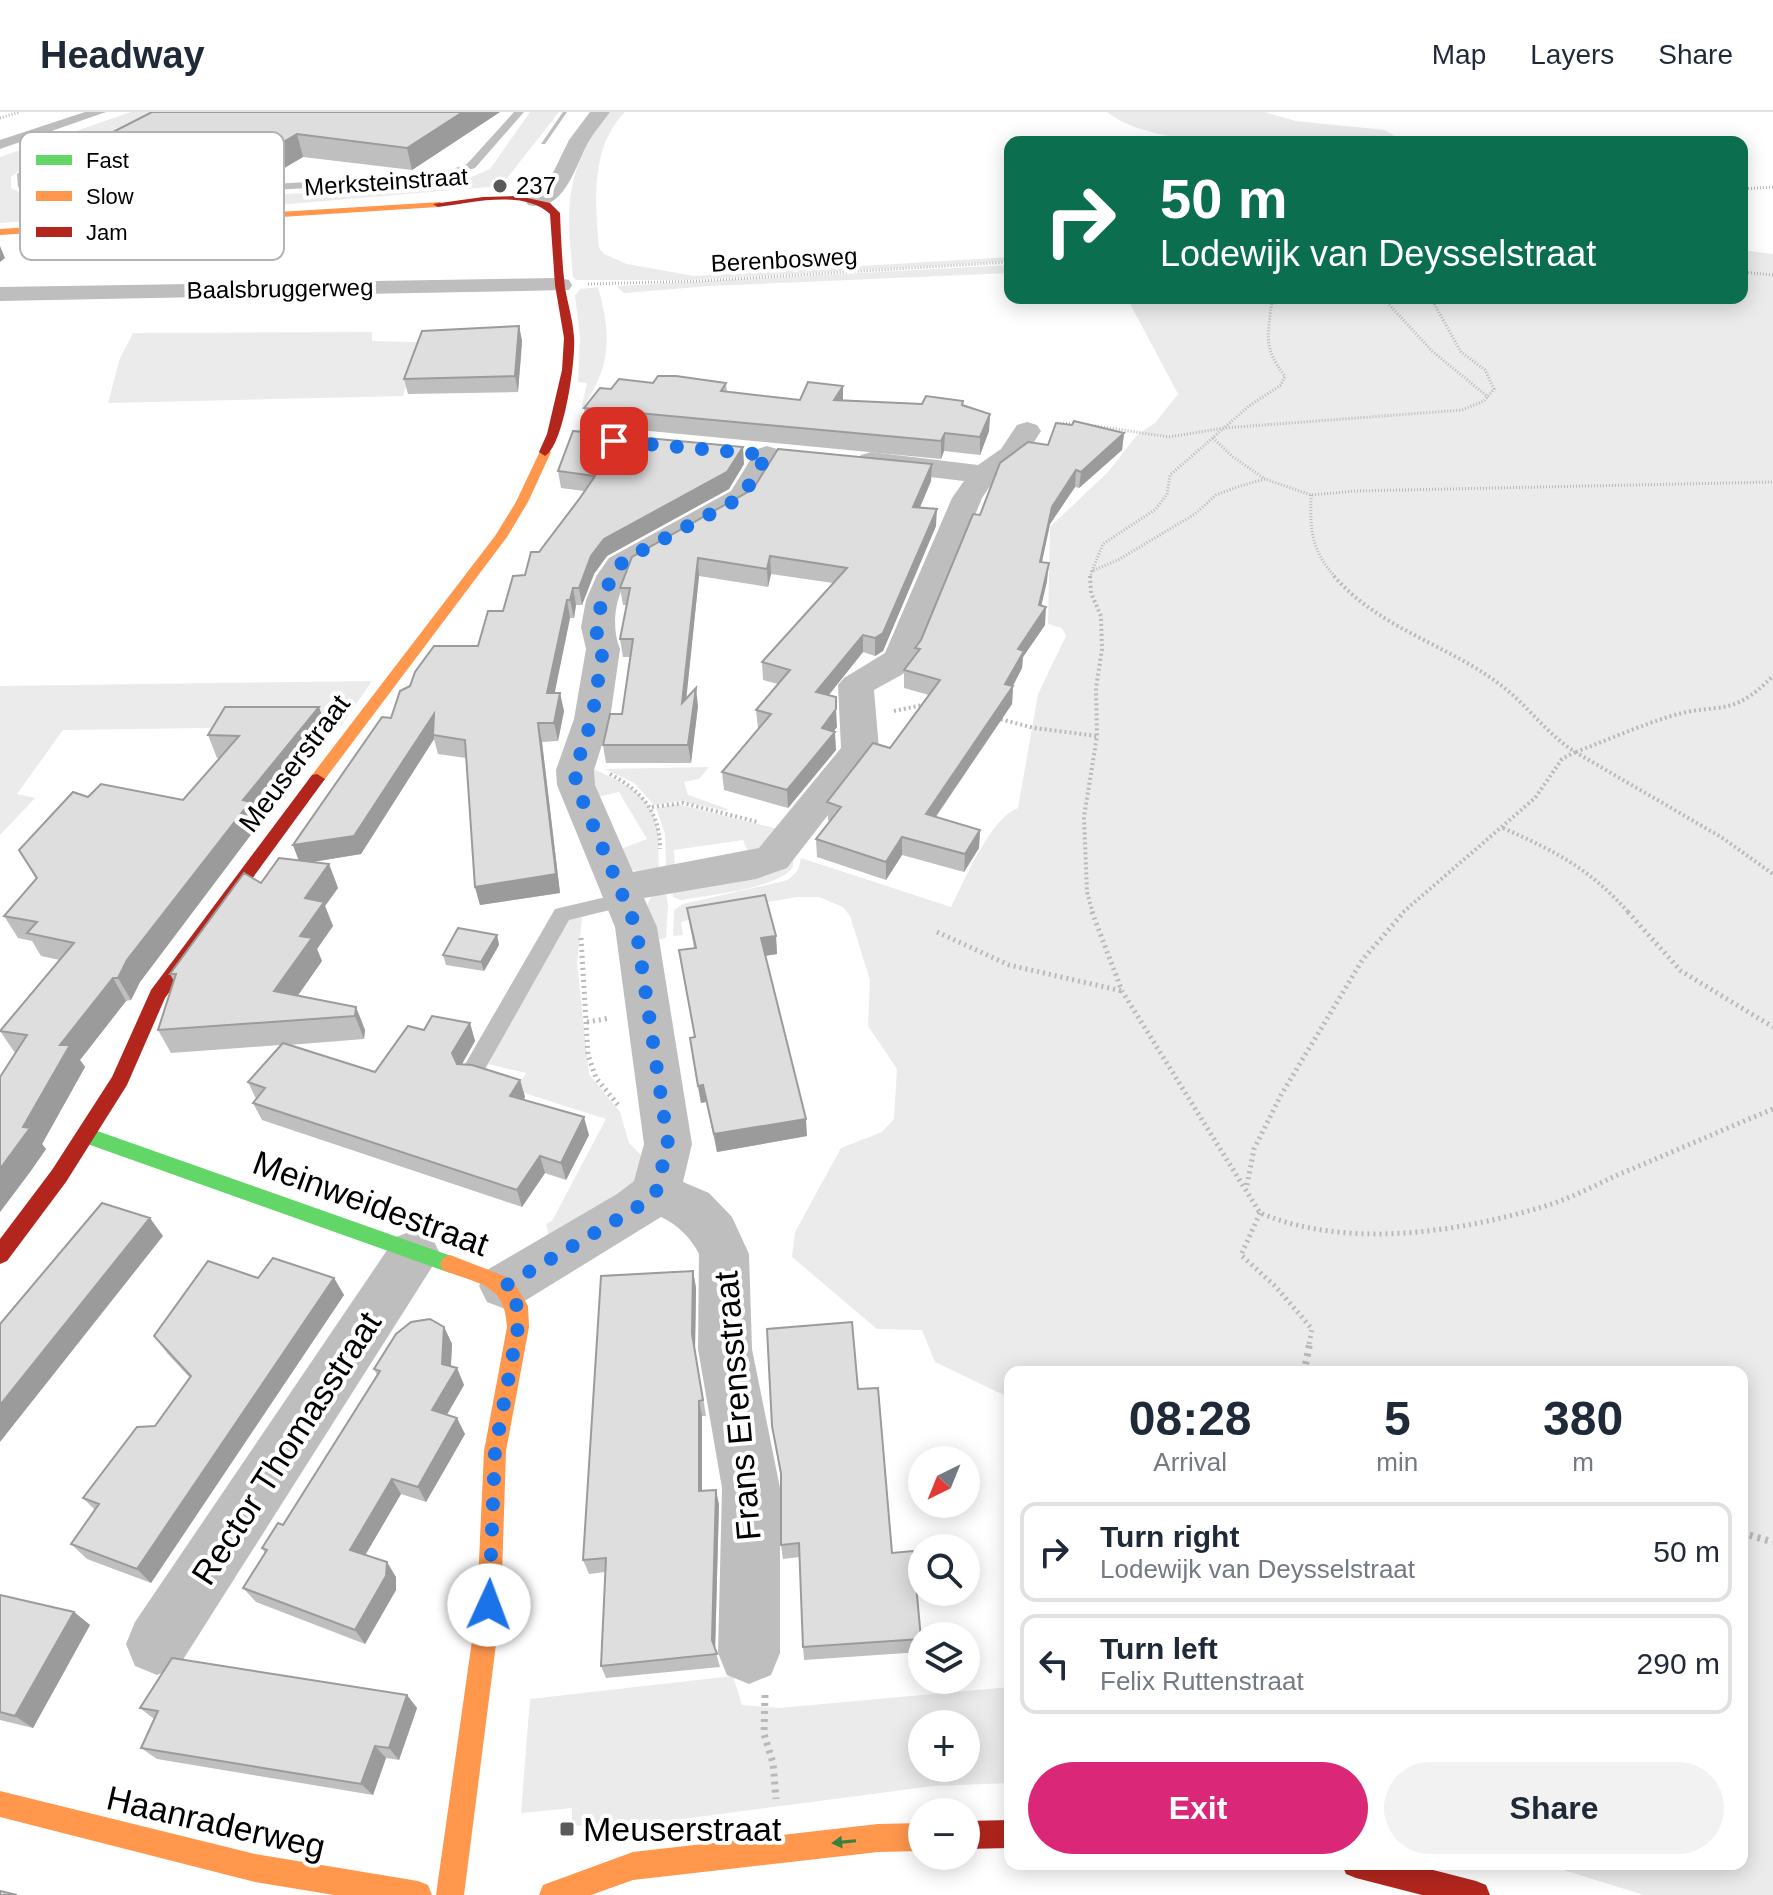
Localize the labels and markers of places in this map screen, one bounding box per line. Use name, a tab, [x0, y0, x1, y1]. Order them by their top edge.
place label: 237	[516, 172, 556, 199]
marker: 237	[491, 177, 509, 195]
pin	[580, 407, 648, 475]
place label: Meuserstraat	[583, 1810, 782, 1848]
marker: Meuserstraat	[558, 1820, 576, 1838]

